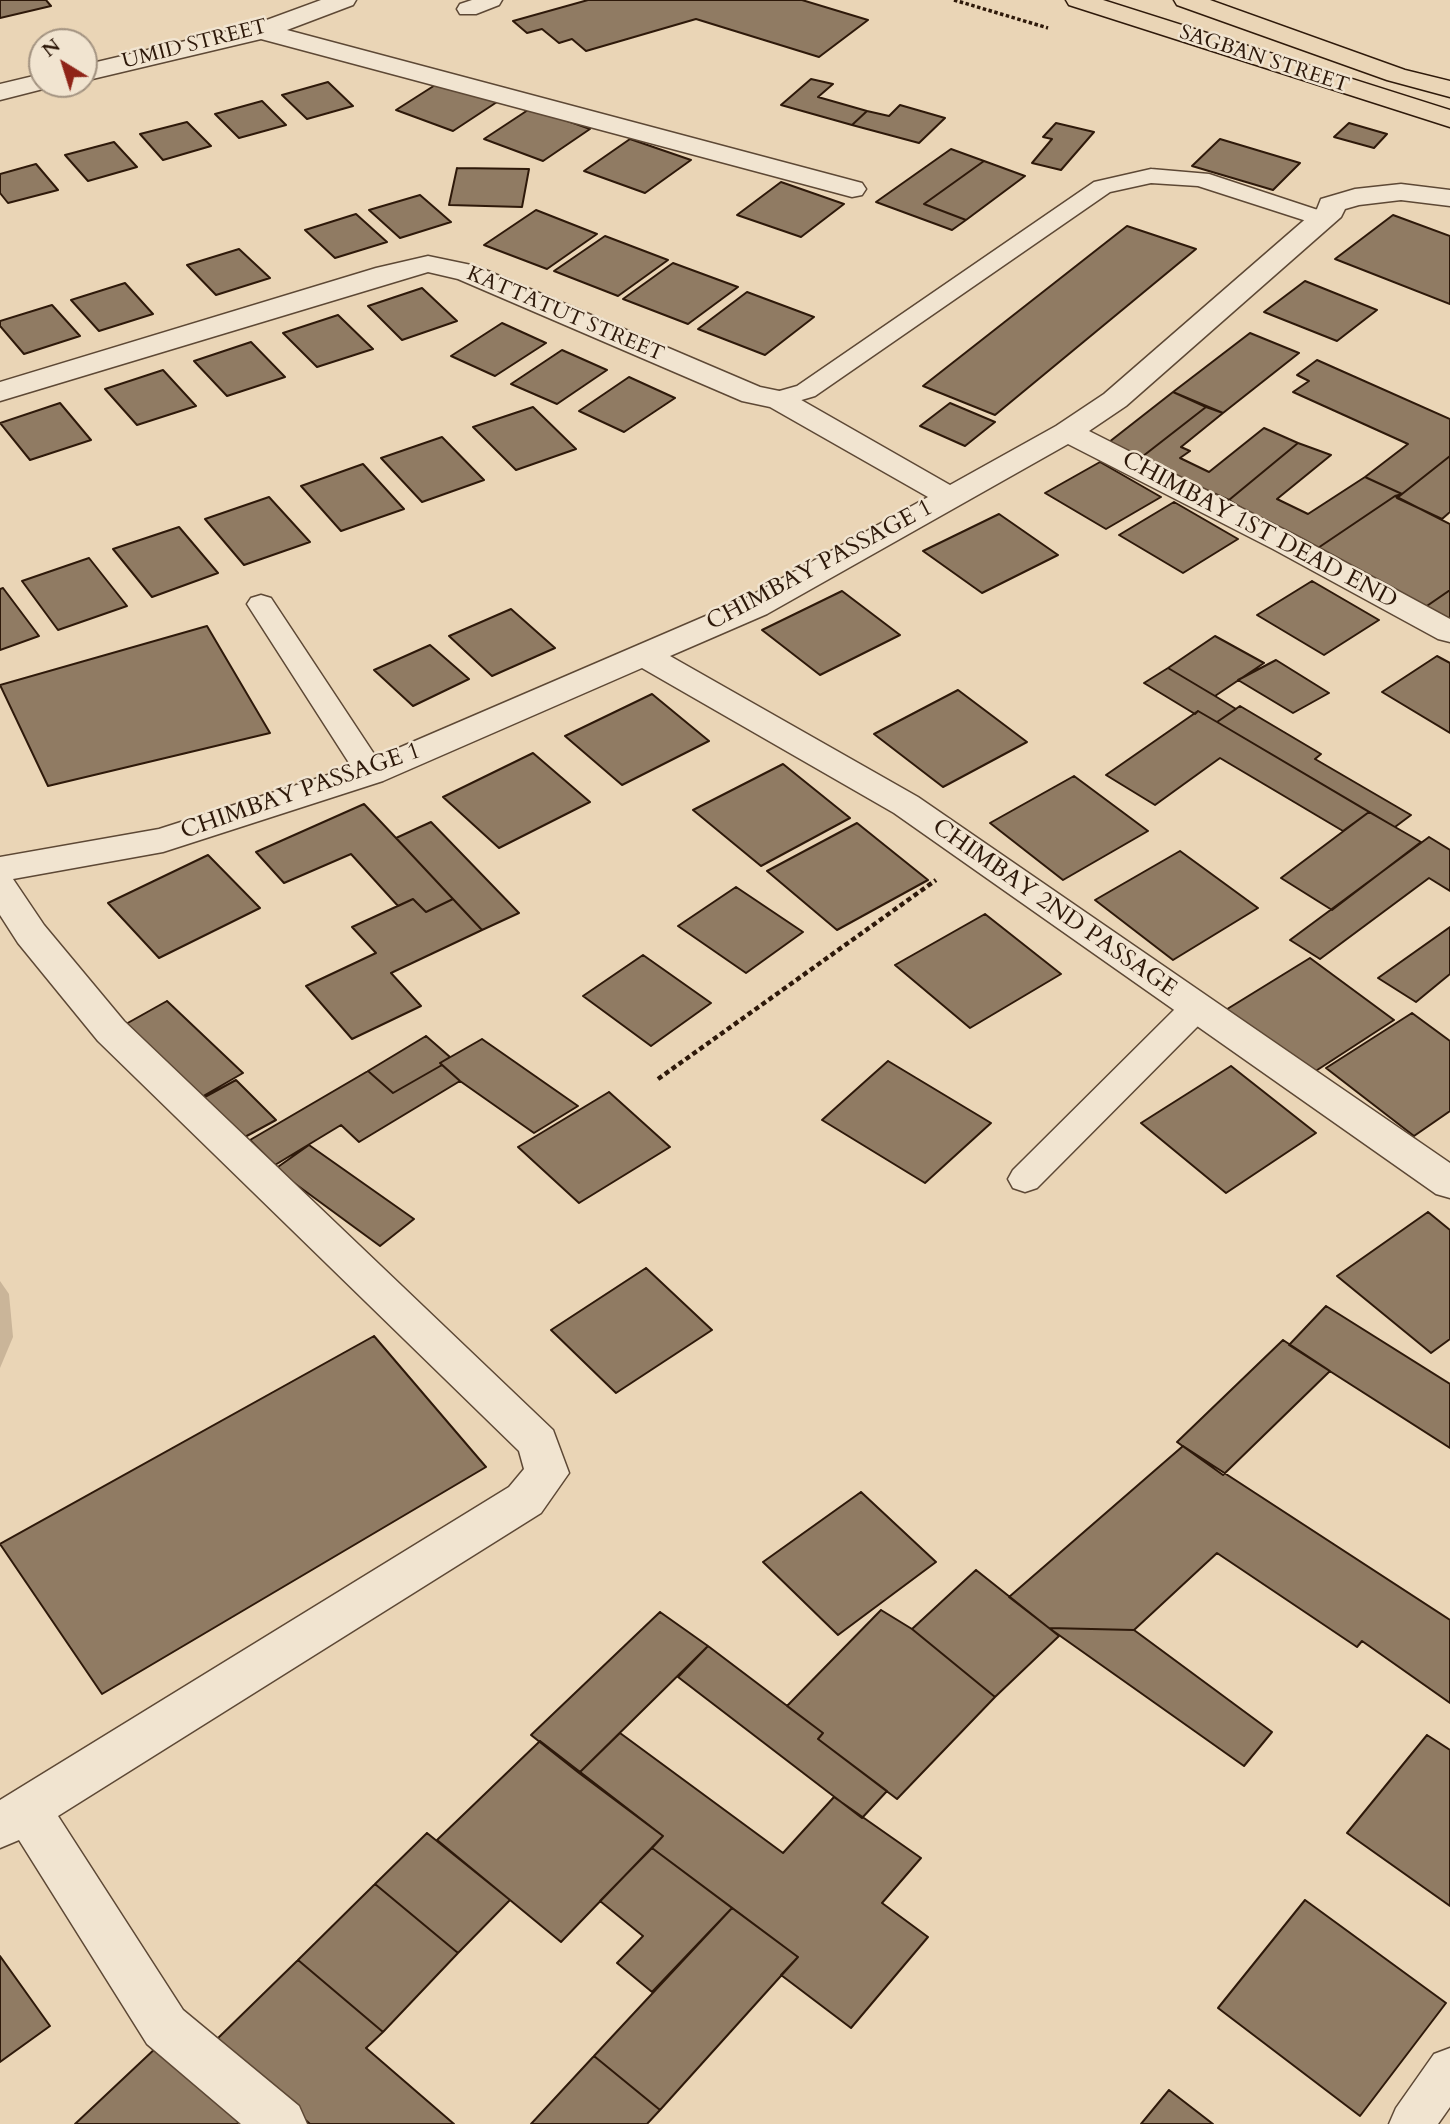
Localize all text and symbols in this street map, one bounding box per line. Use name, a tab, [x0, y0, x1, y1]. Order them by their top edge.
street label: UMID STREET	[120, 15, 270, 75]
street label: SAGBAN STREET	[1176, 21, 1352, 99]
north arrow	[28, 28, 98, 98]
text: N	[37, 33, 66, 63]
street label: KATTATUT STREET	[463, 262, 667, 368]
street label: CHIMBAY 1ST DEAD END	[1117, 446, 1401, 616]
street label: CHIMBAY PASSAGE 1	[702, 494, 938, 638]
street label: CHIMBAY PASSAGE 1	[177, 737, 425, 847]
street label: CHIMBAY 2ND PASSAGE	[926, 814, 1182, 1004]

